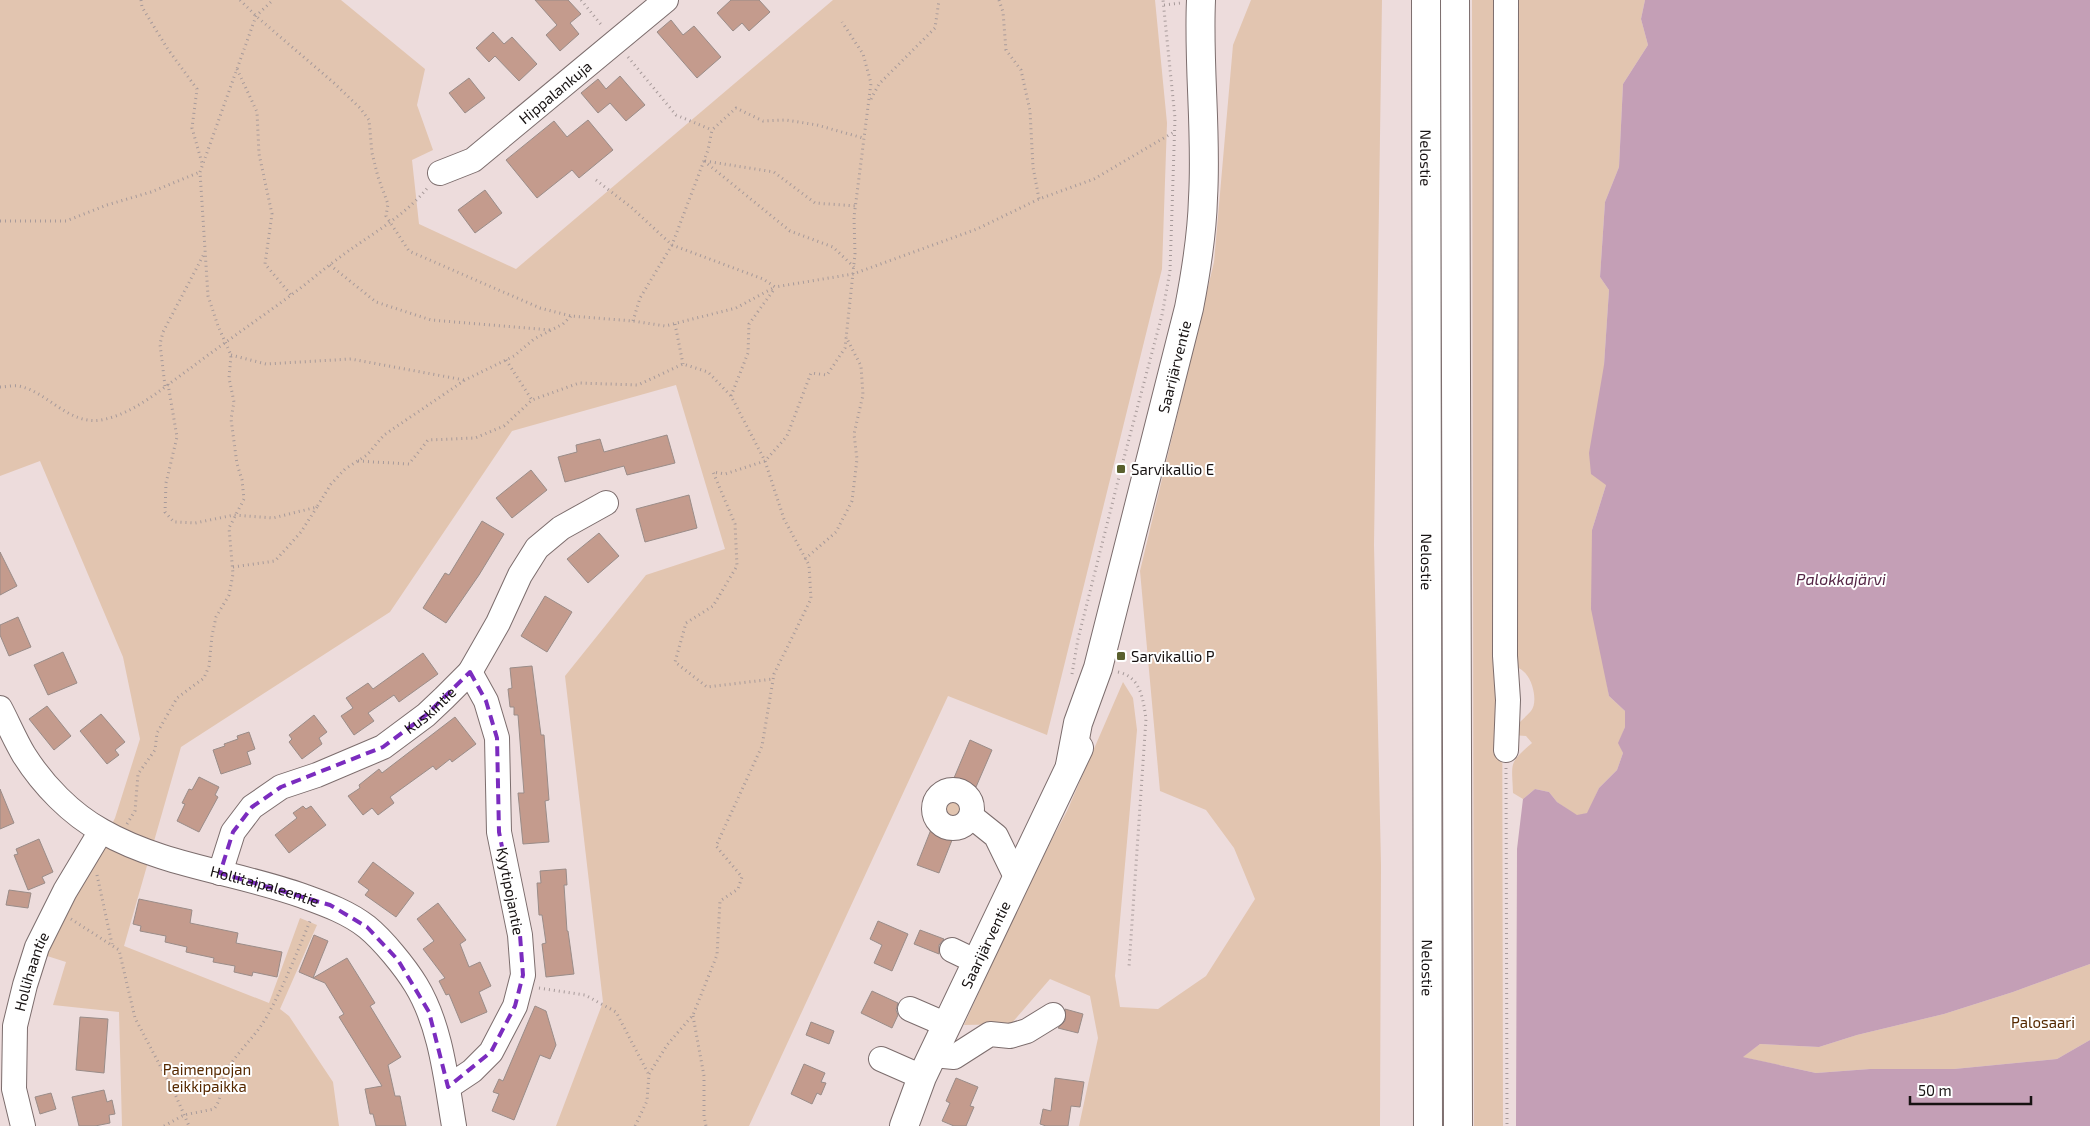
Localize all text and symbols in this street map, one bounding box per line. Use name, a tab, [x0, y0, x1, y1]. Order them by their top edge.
street label: Hippalankuja	[515, 57, 595, 127]
street label: Nelostie	[1417, 130, 1435, 186]
street label: Saarijärventie	[1154, 319, 1194, 415]
place label: Sarvikallio E	[1131, 460, 1214, 478]
marker: Sarvikallio E	[1115, 463, 1127, 475]
street label: Nelostie	[1418, 534, 1436, 590]
water label: Palokkajärvi	[1796, 569, 1886, 589]
place label: Sarvikallio P	[1131, 647, 1215, 665]
marker: Sarvikallio P	[1115, 650, 1127, 662]
street label: Kuskintie	[400, 683, 459, 737]
street label: Kyytipojantie	[493, 846, 528, 937]
street label: Hollitaipaleentie	[208, 862, 322, 910]
street label: Saarijärventie	[957, 898, 1014, 991]
street label: Hollihaantie	[10, 928, 52, 1013]
street label: Nelostie	[1419, 940, 1437, 996]
park label: Palosaari	[2011, 1013, 2075, 1031]
park label: Paimenpojan leikkipaikka	[163, 1060, 251, 1095]
scale bar	[1910, 1074, 2031, 1106]
text: 50 m	[1918, 1081, 1952, 1099]

